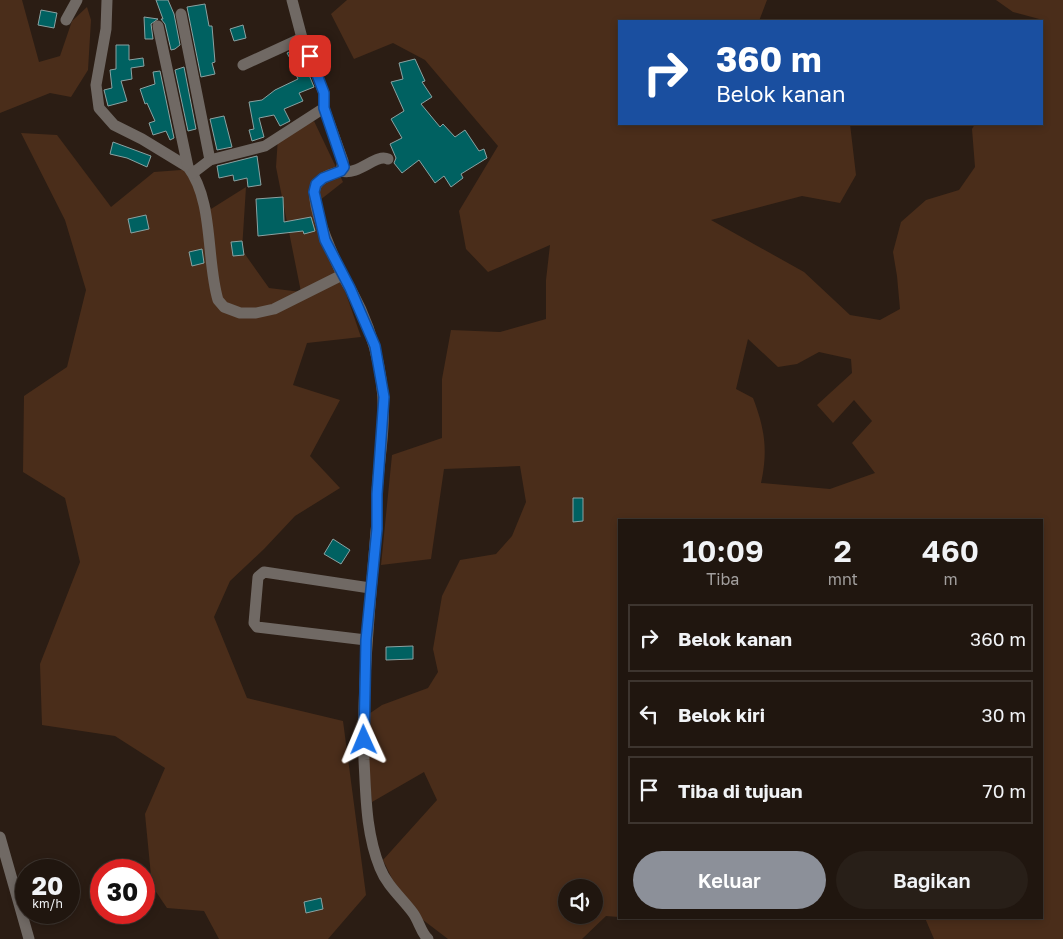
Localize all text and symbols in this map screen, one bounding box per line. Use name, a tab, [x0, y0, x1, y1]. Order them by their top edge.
pin	[289, 35, 331, 77]
text: 360 m	[716, 38, 822, 80]
icon: right	[633, 40, 698, 105]
icon: arrive	[296, 42, 324, 70]
text: Belok kanan	[716, 80, 846, 107]
text: 10:09	[682, 533, 764, 569]
text: 2	[834, 533, 852, 569]
text: 460	[922, 533, 979, 569]
text: Tiba	[706, 569, 739, 589]
text: mnt	[828, 569, 858, 589]
text: m	[943, 569, 958, 589]
icon: right	[635, 624, 663, 652]
text: Belok kanan	[678, 627, 792, 650]
text: 360 m	[970, 627, 1026, 650]
icon: left	[635, 700, 663, 728]
text: Belok kiri	[678, 703, 765, 726]
text: 30 m	[982, 703, 1026, 726]
position arrow	[337, 713, 389, 765]
icon: arrive	[635, 776, 663, 804]
text: Tiba di tujuan	[678, 779, 803, 802]
text: 70 m	[983, 779, 1026, 802]
button: Keluar	[633, 851, 826, 909]
button: Bagikan	[836, 851, 1028, 909]
speed limit sign: 30	[90, 859, 155, 924]
text: 20	[32, 870, 63, 901]
map controls	[558, 879, 603, 924]
button: sound	[558, 879, 603, 924]
text: km/h	[32, 896, 63, 911]

